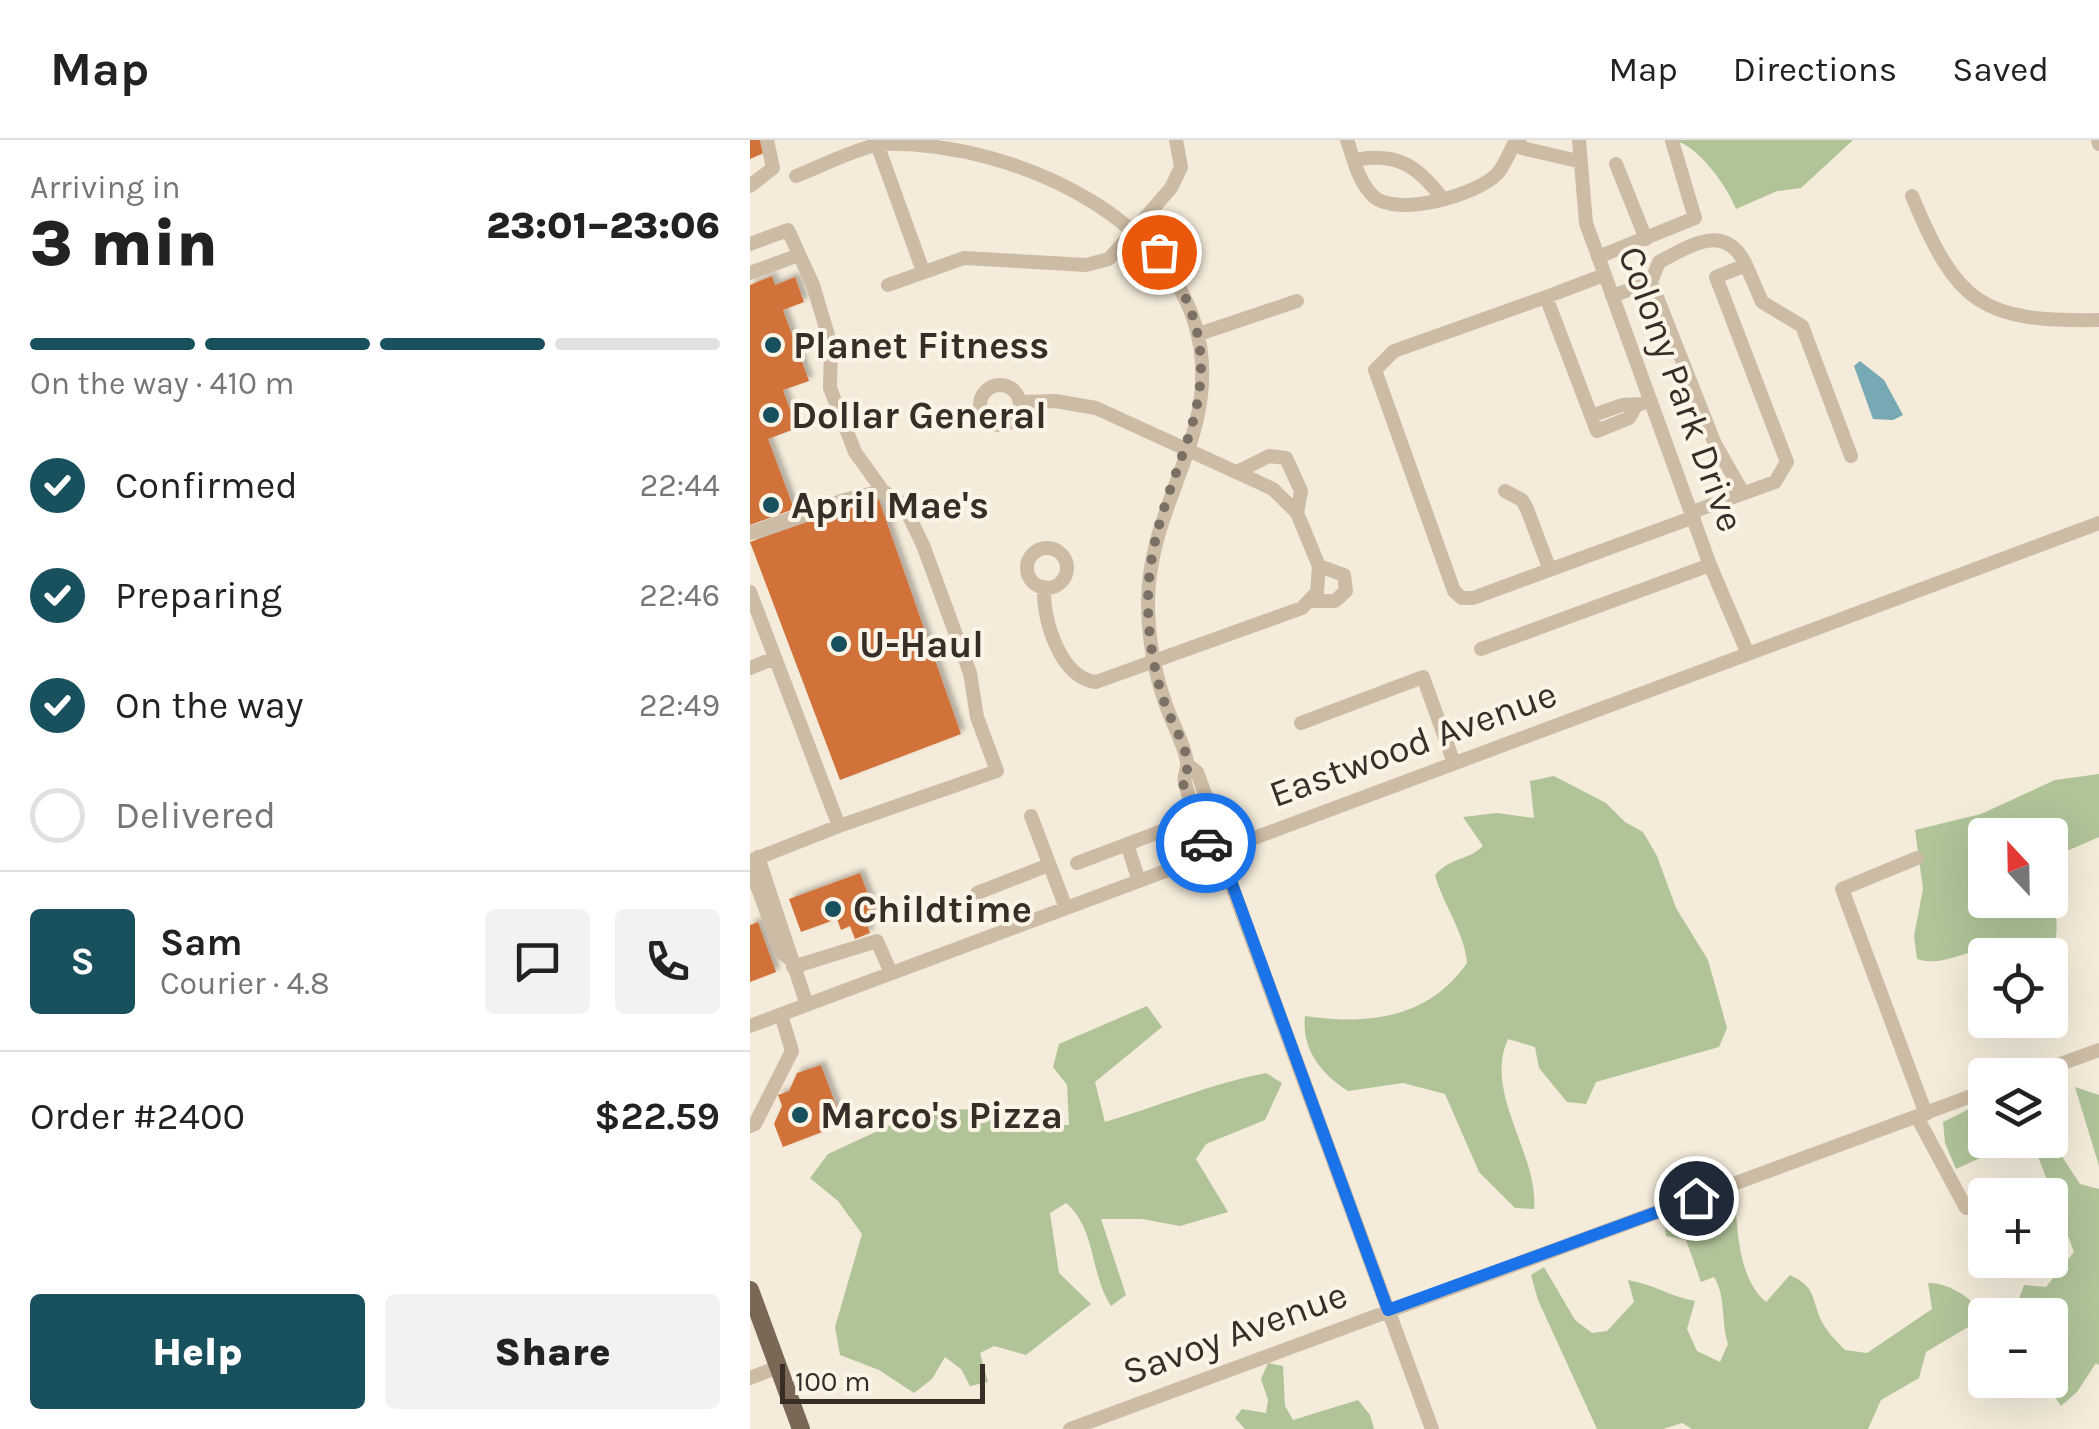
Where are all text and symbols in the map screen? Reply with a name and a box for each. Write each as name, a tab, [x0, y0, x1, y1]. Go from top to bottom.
text: Map	[50, 41, 149, 97]
text: Map	[1608, 49, 1678, 90]
text: Directions	[1733, 49, 1897, 90]
text: Saved	[1952, 49, 2049, 90]
text: Arriving in	[30, 169, 181, 206]
text: 23:01–23:06	[486, 203, 720, 248]
text: 3 min	[30, 205, 218, 281]
pin	[1117, 210, 1202, 295]
icon: bag	[1132, 225, 1187, 280]
street label: Colony Park Drive	[1609, 240, 1753, 538]
place label: Planet Fitness	[793, 323, 1049, 368]
marker: Planet Fitness	[762, 334, 784, 356]
text: On the way · 410 m	[30, 365, 295, 402]
place label: Dollar General	[791, 393, 1047, 438]
marker: Dollar General	[760, 404, 782, 426]
icon: check	[30, 458, 85, 513]
text: Confirmed	[115, 463, 298, 508]
text: 22:44	[640, 467, 720, 504]
place label: April Mae's	[791, 483, 989, 528]
marker: April Mae's	[760, 494, 782, 516]
icon: check	[30, 568, 85, 623]
text: Preparing	[115, 573, 282, 618]
text: 22:46	[639, 577, 720, 614]
place label: U-Haul	[859, 622, 984, 667]
marker: U-Haul	[828, 633, 850, 655]
street label: Eastwood Avenue	[1263, 671, 1563, 817]
icon: check	[30, 678, 85, 733]
text: On the way	[115, 683, 303, 728]
text: 22:49	[639, 687, 720, 724]
text: Delivered	[115, 793, 276, 838]
courier	[1156, 793, 1256, 893]
icon: car	[1179, 816, 1234, 871]
north arrow	[1968, 818, 2068, 918]
map controls	[1968, 818, 2068, 1398]
place label: Childtime	[853, 887, 1032, 932]
marker: Childtime	[822, 898, 844, 920]
button: chat	[485, 909, 590, 1014]
button: phone	[615, 909, 720, 1014]
text: Sam	[160, 920, 243, 965]
button: locate	[1968, 938, 2068, 1038]
text: S	[70, 939, 95, 984]
text: Courier · 4.8	[160, 965, 330, 1002]
button: layers	[1968, 1058, 2068, 1158]
place label: Marco's Pizza	[820, 1093, 1063, 1138]
text: Order #2400	[30, 1094, 245, 1139]
text: $22.59	[594, 1094, 720, 1139]
marker: Marco's Pizza	[789, 1104, 811, 1126]
pin	[1654, 1156, 1739, 1241]
icon: home	[1669, 1171, 1724, 1226]
button: +	[1968, 1178, 2068, 1278]
street label: Savoy Avenue	[1117, 1272, 1353, 1394]
button: Help	[30, 1294, 365, 1409]
button: Share	[385, 1294, 720, 1409]
button: −	[1968, 1298, 2068, 1398]
scale bar	[780, 1359, 985, 1404]
text: 100 m	[795, 1365, 870, 1398]

